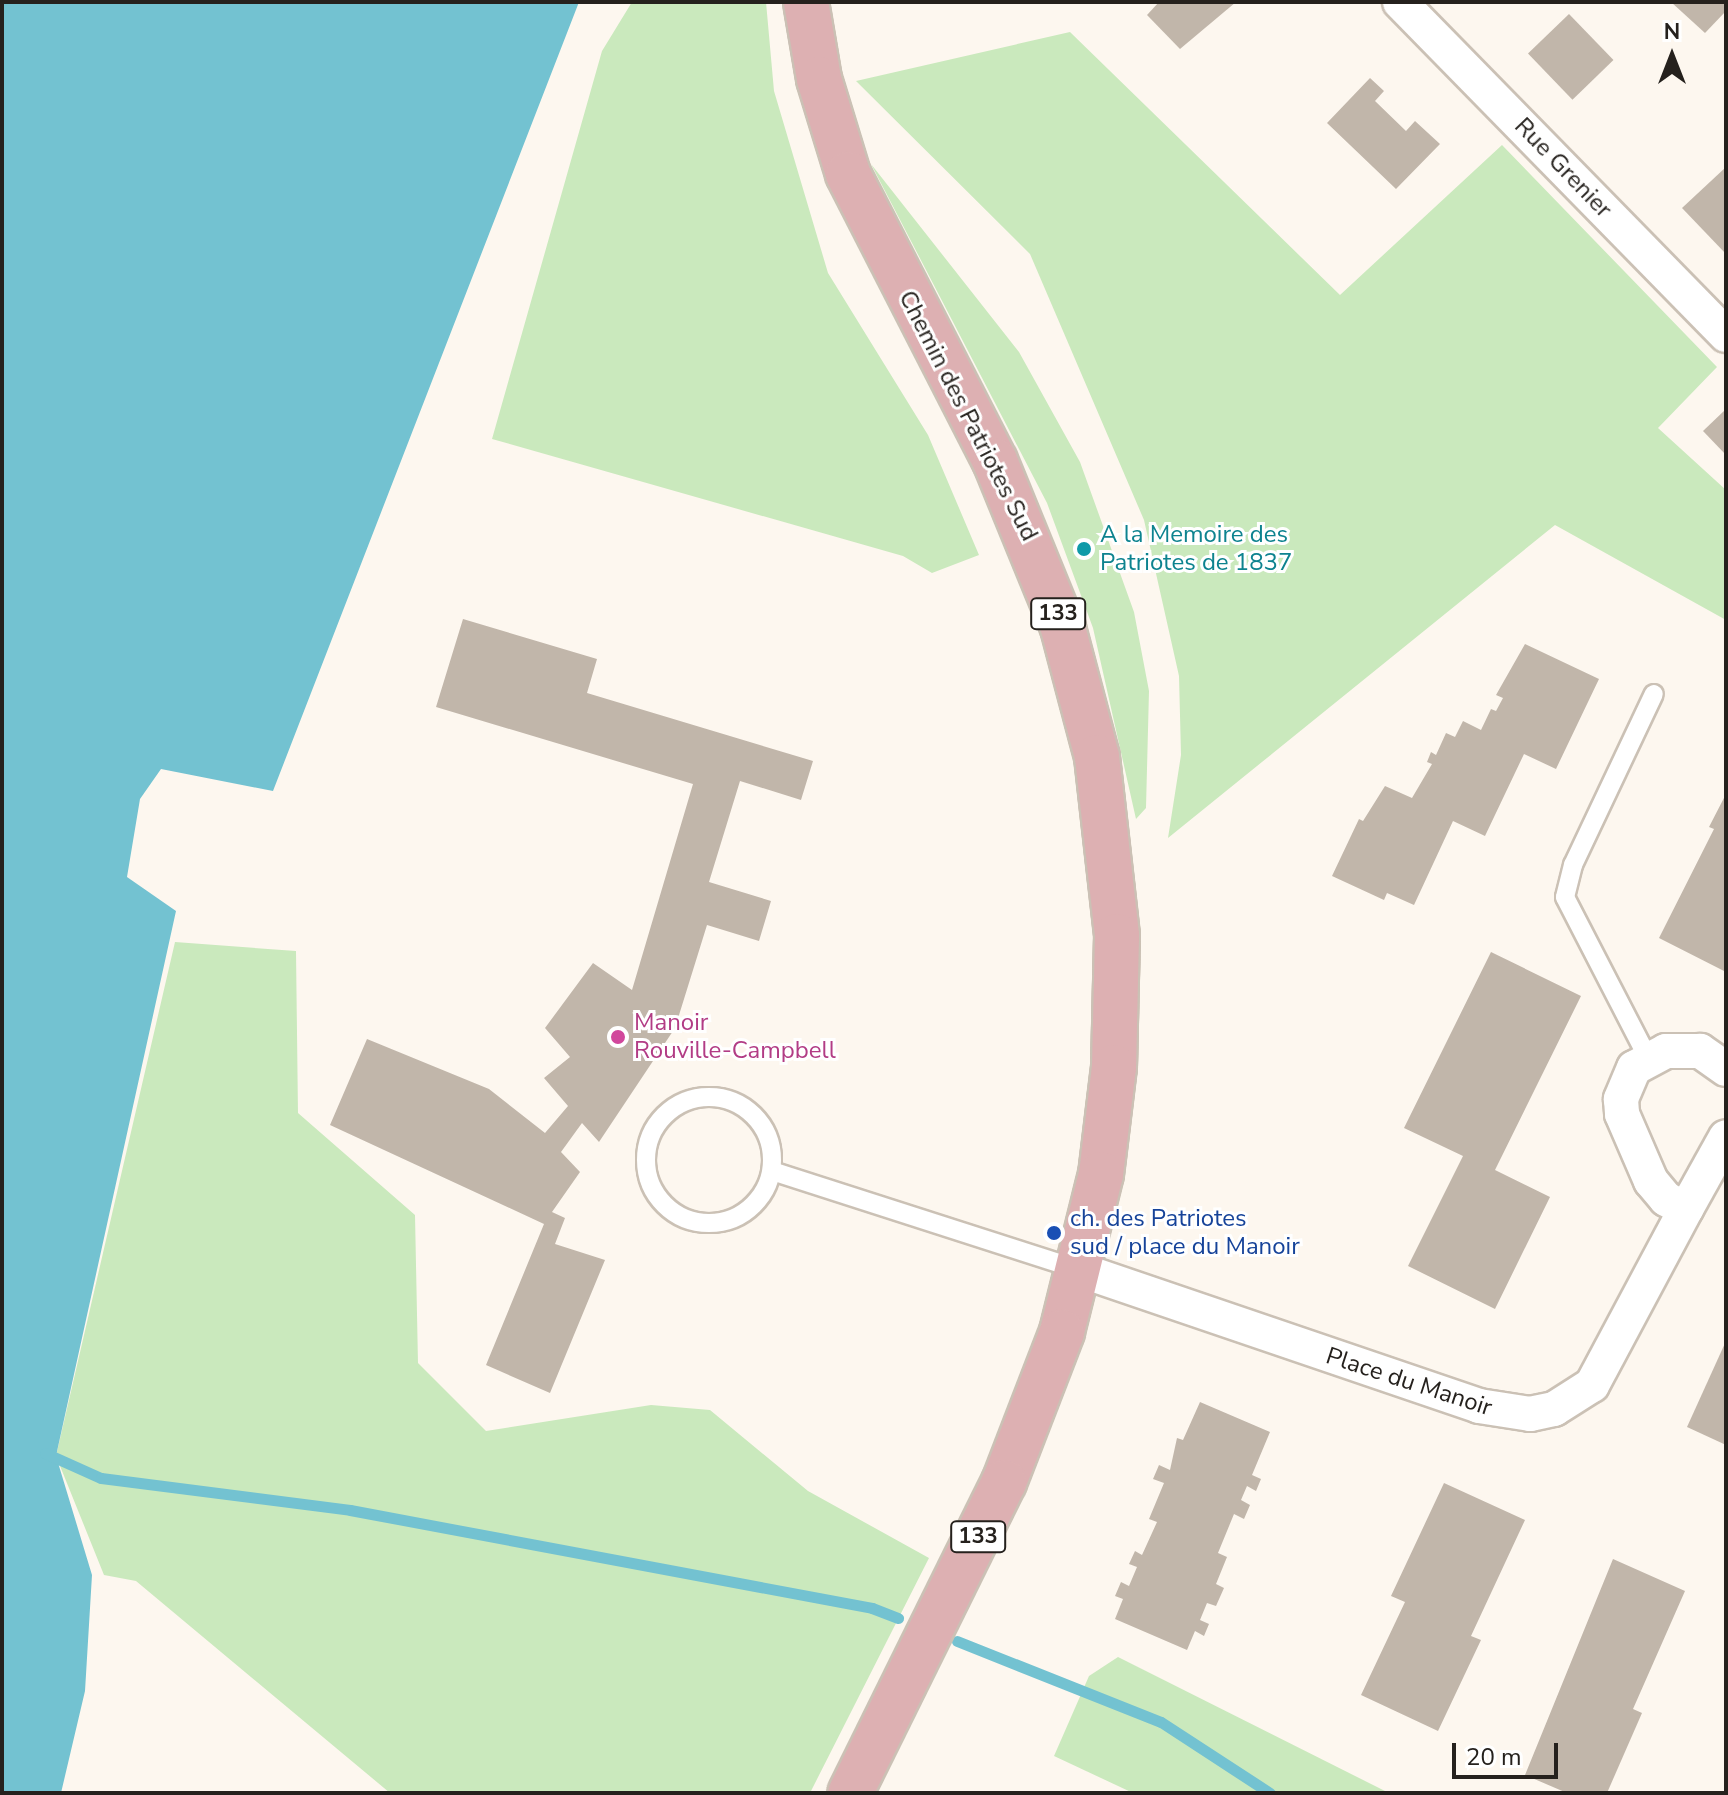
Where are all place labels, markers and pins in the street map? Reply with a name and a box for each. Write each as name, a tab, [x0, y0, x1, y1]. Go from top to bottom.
place label: A la Memoire des Patriotes de 1837	[1100, 521, 1292, 577]
marker: A la Memoire des Patriotes de 1837	[1075, 540, 1093, 558]
place label: Manoir Rouville-Campbell	[634, 1009, 836, 1065]
marker: Manoir Rouville-Campbell	[609, 1028, 627, 1046]
place label: ch. des Patriotes sud / place du Manoir	[1070, 1205, 1300, 1261]
marker: ch. des Patriotes sud / place du Manoir	[1045, 1224, 1063, 1242]

